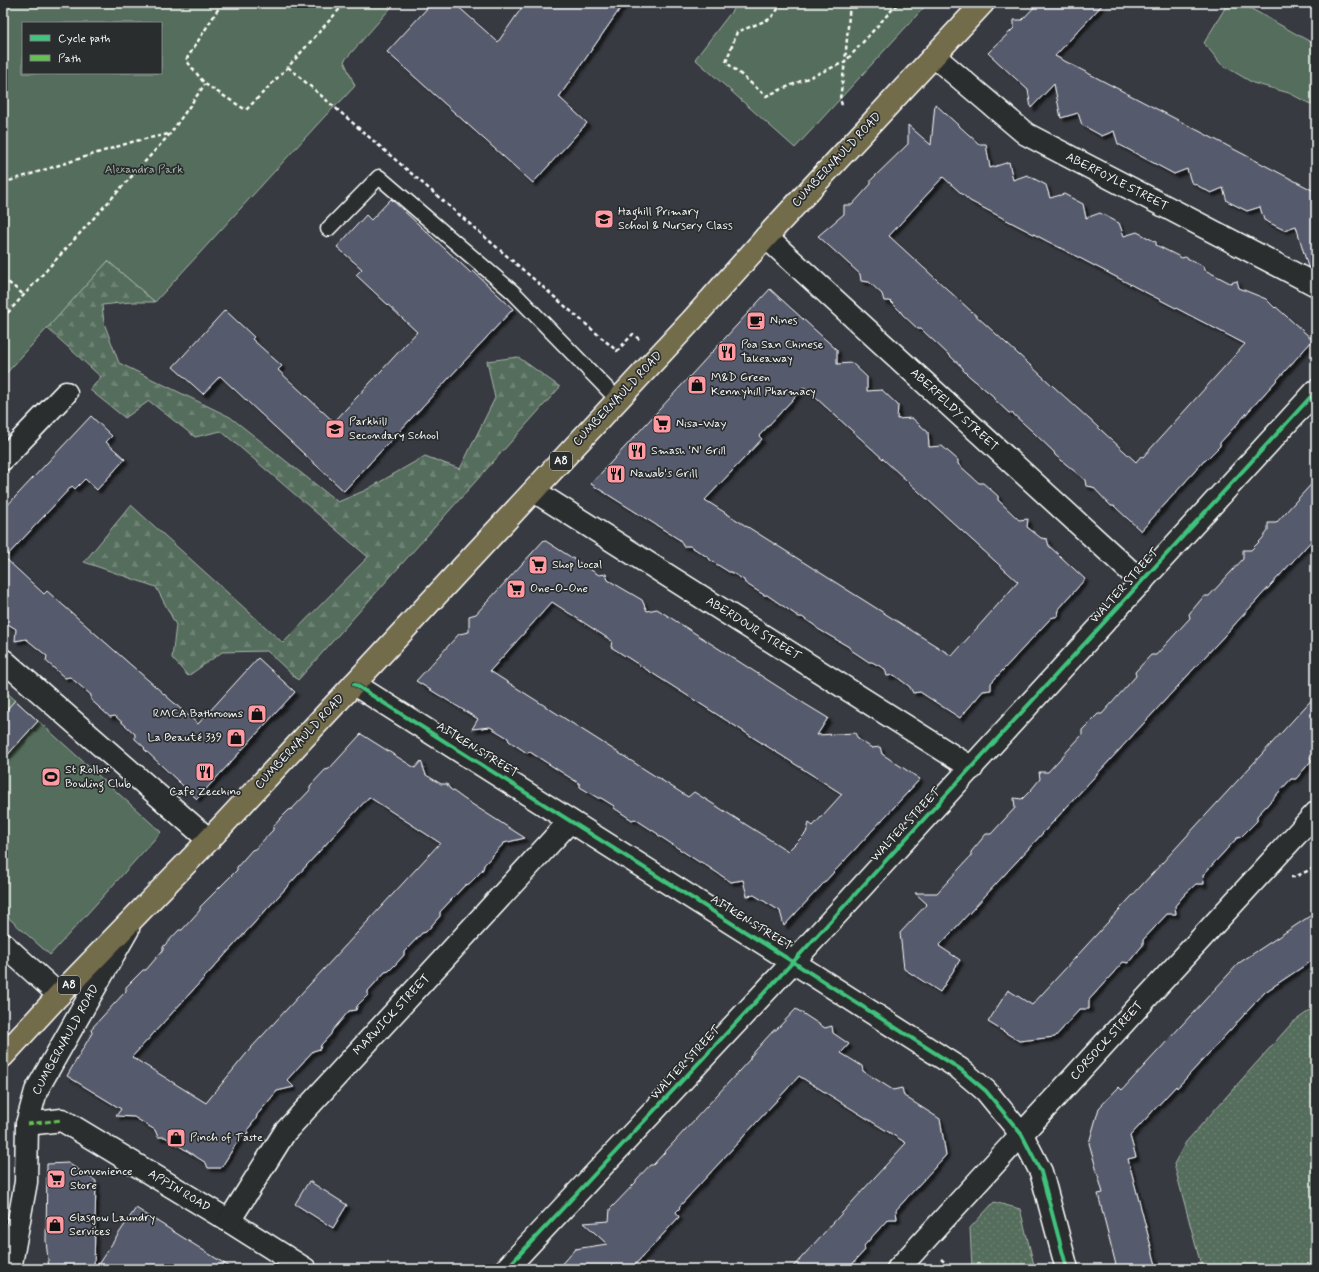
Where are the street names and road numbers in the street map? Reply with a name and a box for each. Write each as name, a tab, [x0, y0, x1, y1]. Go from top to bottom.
street label: CUMBERNAULD ROAD	[789, 109, 885, 211]
street label: ABERFOYLE STREET	[1063, 149, 1171, 215]
street label: CUMBERNAULD ROAD	[570, 348, 666, 450]
street label: ABERFELDY STREET	[907, 365, 1001, 455]
road number: A8	[550, 452, 572, 470]
street label: WALTER STREET	[1087, 545, 1163, 627]
street label: ABERDOUR STREET	[703, 593, 804, 665]
street label: CUMBERNAULD ROAD	[252, 691, 348, 793]
street label: AITKEN STREET	[433, 719, 521, 781]
street label: WALTER STREET	[868, 784, 945, 865]
street label: AITKEN STREET	[707, 892, 795, 954]
street label: MARWICK STREET	[350, 971, 434, 1059]
road number: A8	[58, 976, 80, 994]
street label: CUMBERNAULD ROAD	[29, 982, 103, 1098]
street label: CORSOCK STREET	[1067, 998, 1147, 1084]
street label: WALTER STREET	[648, 1022, 725, 1103]
street label: APPIN ROAD	[145, 1166, 213, 1216]

